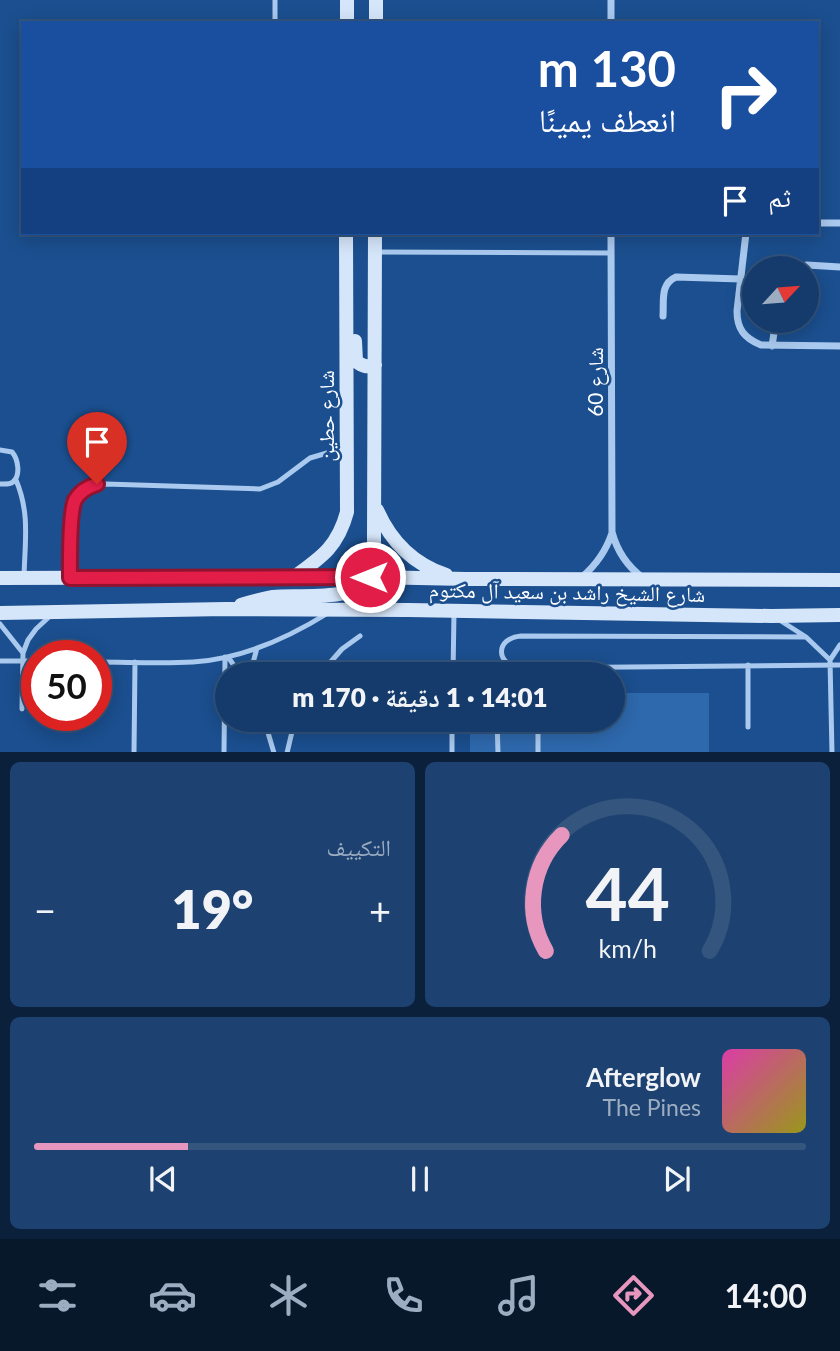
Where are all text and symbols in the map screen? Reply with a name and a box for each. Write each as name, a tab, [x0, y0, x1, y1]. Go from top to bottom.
text: 130 m	[538, 39, 676, 97]
icon: right	[700, 49, 791, 140]
text: انعطف يمينًا	[539, 100, 676, 139]
text: ثم	[768, 181, 791, 213]
icon: arrive	[716, 182, 754, 220]
north arrow	[742, 256, 819, 332]
map controls	[742, 256, 819, 333]
street label: شارع 60	[582, 347, 609, 417]
street label: شارع حطين	[313, 370, 340, 462]
pin	[67, 412, 127, 484]
icon: arrive	[78, 423, 116, 461]
position arrow	[333, 540, 407, 614]
street label: شارع الشيخ راشد بن سعيد آل مكتوم	[429, 576, 705, 609]
speed limit sign: 50	[21, 640, 112, 731]
text: 14:01 · 1 دقيقة · 170 m	[292, 681, 548, 713]
text: التكييف	[326, 833, 391, 861]
text: 44	[585, 849, 670, 937]
text: 19°	[172, 878, 253, 940]
text: −	[34, 887, 56, 933]
text: +	[369, 887, 391, 933]
text: km/h	[598, 932, 657, 962]
text: Afterglow	[586, 1061, 701, 1093]
text: The Pines	[603, 1093, 701, 1121]
icon: previous	[144, 1160, 182, 1198]
icon: pause	[401, 1160, 439, 1198]
icon: next	[658, 1160, 696, 1198]
icon: filters	[33, 1271, 82, 1320]
icon: car	[148, 1271, 197, 1320]
icon: climate	[264, 1271, 313, 1320]
icon: phone	[379, 1271, 428, 1320]
icon: music	[494, 1271, 543, 1320]
icon: directions	[609, 1271, 658, 1320]
text: 14:00	[724, 1276, 807, 1315]

